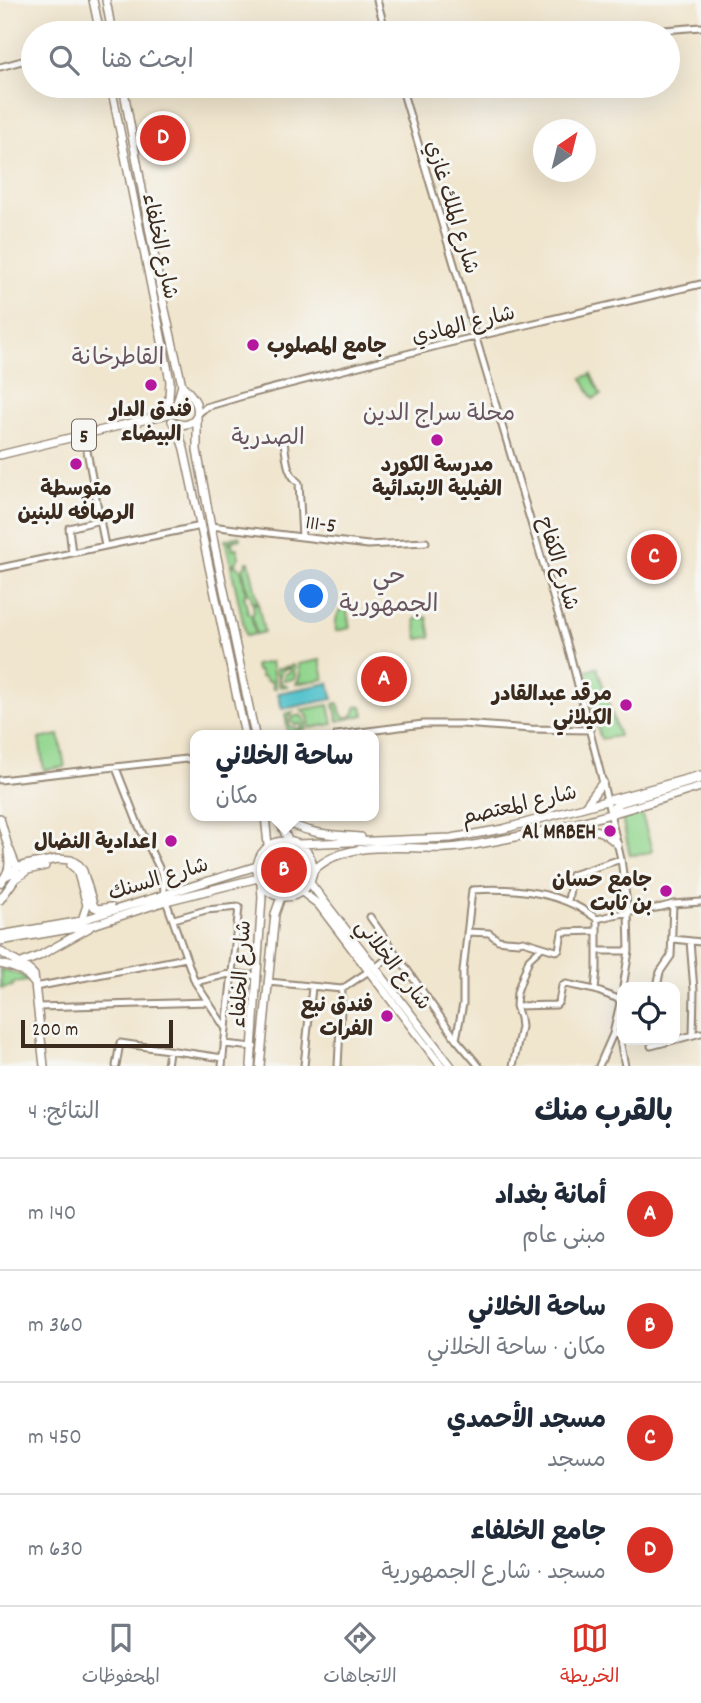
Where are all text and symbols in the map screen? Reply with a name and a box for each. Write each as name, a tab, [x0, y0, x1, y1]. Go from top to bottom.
search box	[21, 21, 680, 98]
icon: search	[45, 41, 83, 79]
text: ابحث هنا	[101, 43, 194, 80]
pin: D	[140, 112, 186, 164]
north arrow	[533, 119, 596, 182]
street label: شارع الملك غازي	[416, 137, 485, 278]
street label: شارع الخلفاء	[132, 191, 184, 302]
street label: شارع الهادي	[409, 300, 519, 354]
place label: جامع المصلوب	[267, 333, 387, 363]
marker: جامع المصلوب	[245, 337, 261, 353]
district label: القاطرخانة	[72, 343, 164, 376]
marker: فندق الدار البيضاء	[143, 377, 159, 393]
place label: فندق الدار البيضاء	[108, 397, 192, 451]
district label: محلة سراج الدين	[363, 399, 515, 432]
road number: 5	[72, 420, 96, 450]
district label: الصدرية	[231, 423, 305, 456]
marker: مدرسة الكورد الفيلية الابتدائية	[429, 432, 445, 448]
place label: مدرسة الكورد الفيلية الابتدائية	[372, 452, 502, 506]
marker: متوسطة الرصافه للبنين	[68, 456, 84, 472]
place label: متوسطة الرصافه للبنين	[18, 476, 134, 530]
street label: 111-5	[304, 509, 338, 543]
street label: شارع الكفاح	[528, 513, 585, 614]
pin: C	[631, 531, 677, 583]
district label: حي الجمهورية	[340, 561, 438, 623]
your location	[294, 579, 328, 613]
pin: A	[361, 653, 407, 705]
place label: مرقد عبدالقادر الكيلاني	[490, 681, 612, 736]
marker: مرقد عبدالقادر الكيلاني	[618, 697, 634, 713]
popup	[190, 730, 379, 821]
text: ساحة الخلاني	[216, 740, 353, 777]
street label: شارع المعتصم	[459, 779, 580, 835]
text: مكان	[216, 782, 258, 815]
place label: Al MRBEH	[522, 819, 596, 849]
marker: Al MRBEH	[602, 823, 618, 839]
place label: اعدادية النضال	[34, 829, 157, 859]
marker: اعدادية النضال	[163, 833, 179, 849]
pin: B	[261, 844, 307, 896]
street label: شارع السنك	[105, 851, 213, 910]
place label: جامع حسان بن ثابت	[552, 867, 652, 921]
marker: جامع حسان بن ثابت	[658, 883, 674, 899]
street label: شارع الخلاني	[346, 914, 437, 1019]
street label: شارع الخلفاء	[225, 920, 261, 1029]
map controls	[617, 982, 680, 1045]
button: locate	[617, 982, 680, 1045]
place label: فندق نبع الفرات	[300, 992, 373, 1046]
marker: فندق نبع الفرات	[379, 1008, 395, 1024]
scale bar	[21, 1017, 173, 1049]
text: 200 m	[32, 1018, 78, 1045]
text: بالقرب منك	[535, 1093, 673, 1136]
text: النتائج: 4	[28, 1097, 100, 1130]
text: أمانة بغداد	[495, 1179, 606, 1216]
text: 140 m	[28, 1198, 76, 1231]
text: A	[644, 1198, 656, 1231]
text: مبنى عام	[522, 1221, 606, 1254]
text: ساحة الخلاني	[468, 1291, 606, 1328]
text: 360 m	[28, 1310, 83, 1343]
text: B	[645, 1310, 655, 1343]
text: مكان · ساحة الخلاني	[427, 1333, 606, 1366]
text: مسجد الأحمدي	[447, 1403, 606, 1440]
text: 450 m	[28, 1422, 82, 1455]
text: C	[644, 1422, 656, 1455]
text: مسجد	[547, 1445, 606, 1478]
text: جامع الخلفاء	[470, 1515, 606, 1552]
text: 630 m	[28, 1534, 83, 1567]
text: D	[644, 1534, 656, 1567]
text: مسجد · شارع الجمهورية	[381, 1557, 606, 1590]
tab: المحفوظات	[82, 1619, 160, 1692]
tab: الاتجاهات	[323, 1619, 397, 1692]
tab: الخريطة	[560, 1619, 619, 1692]

